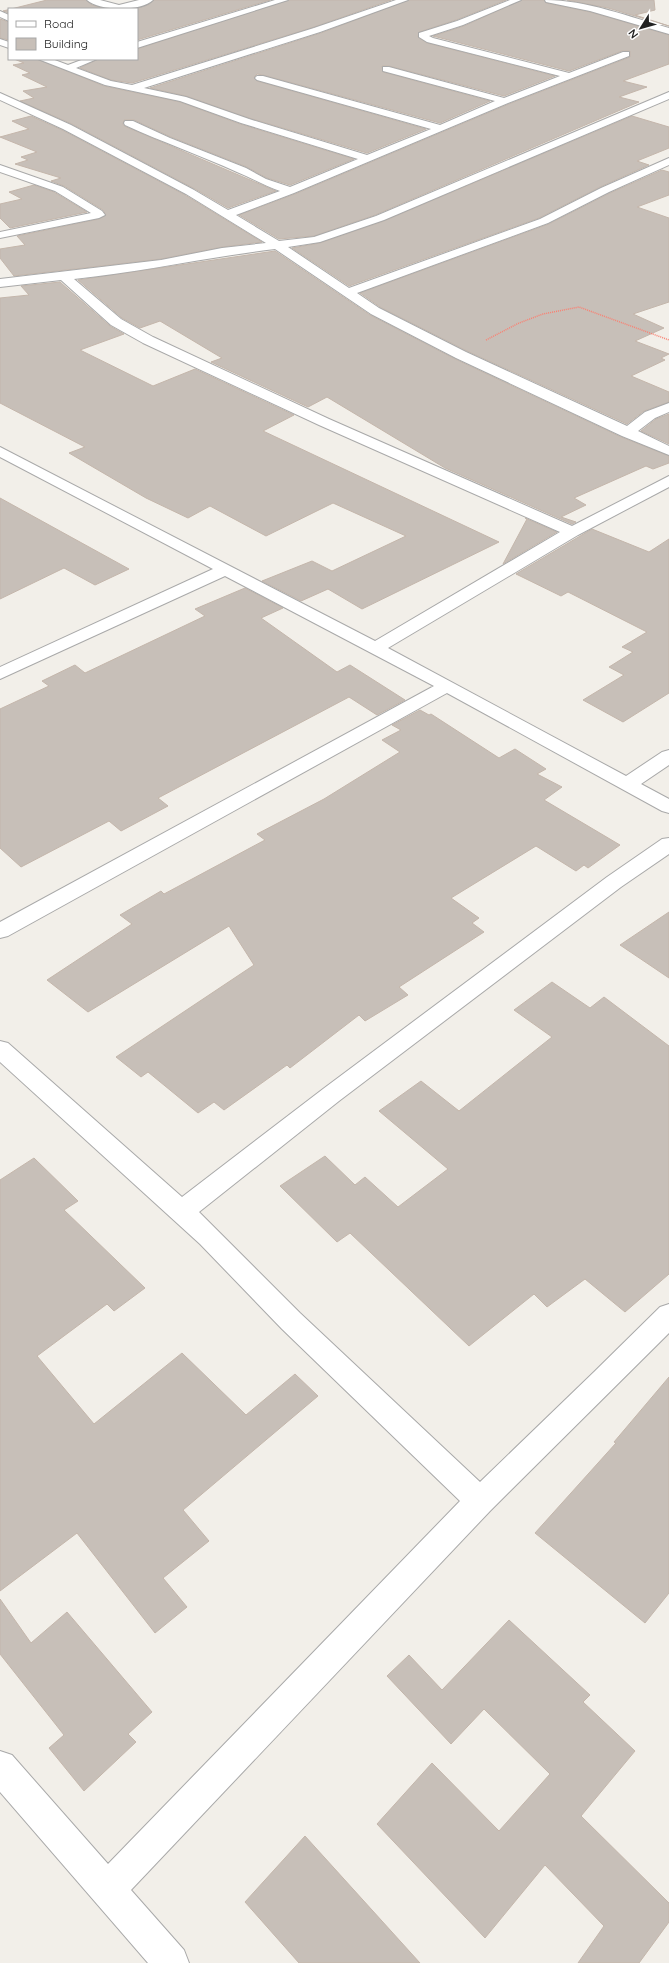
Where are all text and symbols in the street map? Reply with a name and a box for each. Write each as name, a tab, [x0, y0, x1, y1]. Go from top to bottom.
legend	[8, 8, 138, 60]
north arrow	[621, 8, 661, 48]
text: Road	[44, 16, 74, 31]
text: N	[625, 27, 641, 41]
text: Building	[44, 36, 88, 51]

